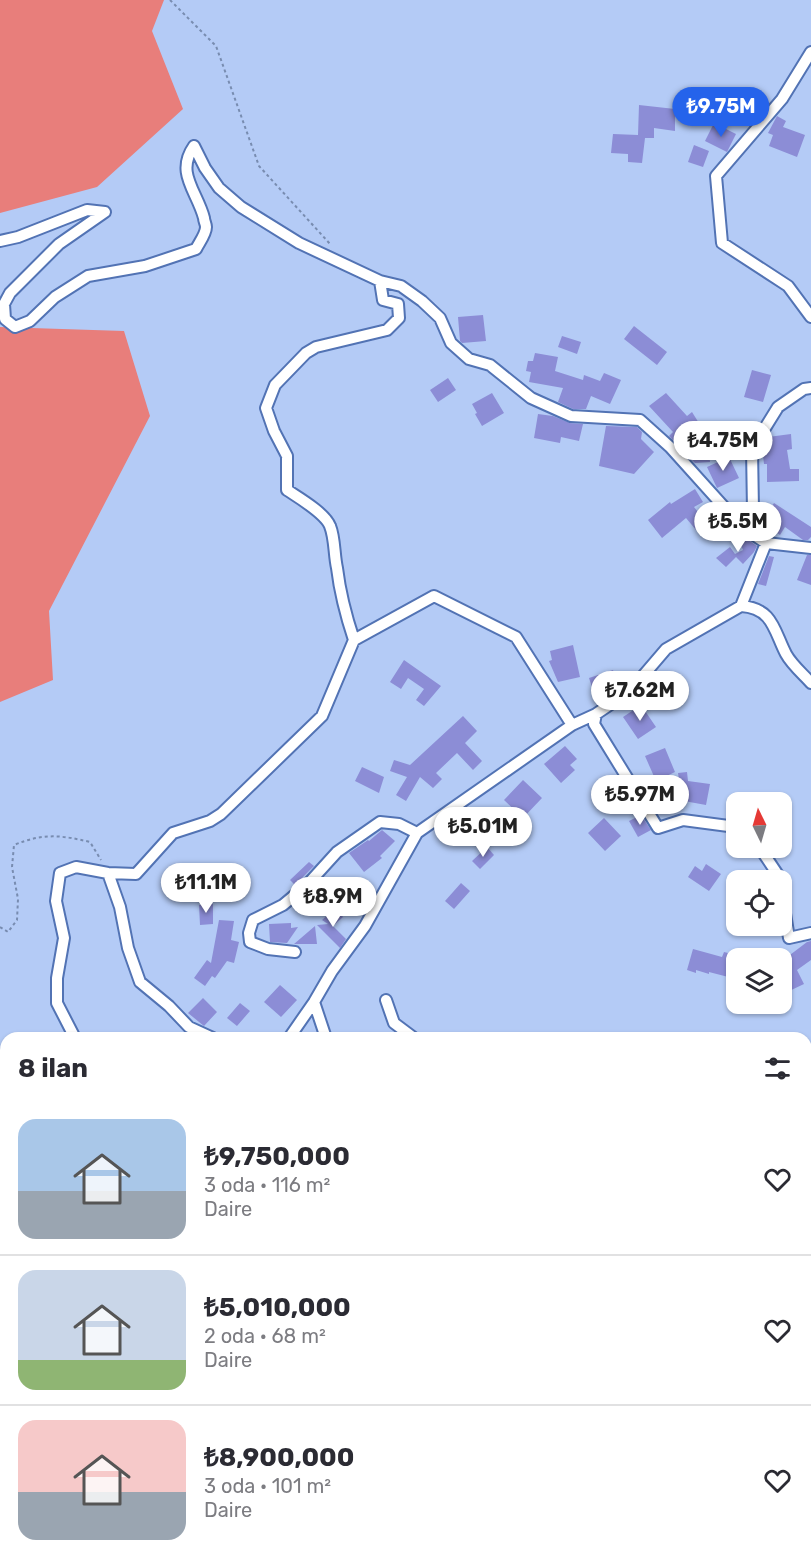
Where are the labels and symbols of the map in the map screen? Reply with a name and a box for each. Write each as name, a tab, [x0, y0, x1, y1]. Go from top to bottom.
pin: ₺9.75M	[672, 87, 770, 138]
pin: ₺4.75M	[674, 421, 772, 472]
pin: ₺5.5M	[696, 502, 780, 553]
pin: ₺7.62M	[591, 671, 689, 722]
pin: ₺5.97M	[591, 775, 689, 826]
north arrow	[726, 792, 792, 858]
pin: ₺5.01M	[434, 807, 532, 858]
pin: ₺11.1M	[157, 863, 255, 914]
pin: ₺8.9M	[291, 877, 375, 928]

